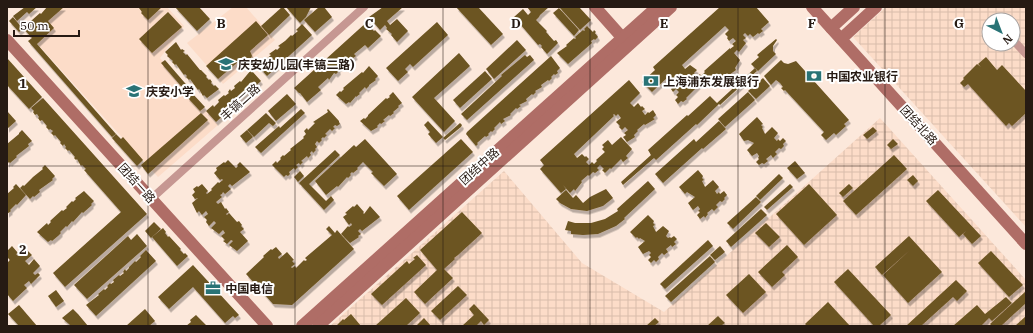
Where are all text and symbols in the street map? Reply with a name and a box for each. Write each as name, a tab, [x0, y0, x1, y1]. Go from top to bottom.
scale bar	[14, 12, 79, 38]
north arrow	[981, 12, 1021, 52]
text: B	[216, 15, 226, 32]
text: C	[365, 15, 374, 32]
text: D	[511, 15, 521, 32]
text: E	[660, 15, 668, 32]
text: F	[808, 15, 816, 32]
text: G	[954, 15, 964, 32]
text: 50 m	[20, 18, 49, 33]
text: N	[1000, 31, 1016, 48]
school or university icon: 庆安幼儿园(丰镐二路)	[217, 55, 235, 73]
place label: 庆安幼儿园(丰镐二路)	[238, 57, 355, 72]
bank icon: 中国农业银行	[805, 67, 823, 85]
place label: 中国农业银行	[826, 69, 898, 84]
bank icon: 上海浦东发展银行	[642, 72, 660, 90]
place label: 上海浦东发展银行	[663, 74, 759, 89]
text: 1	[19, 75, 27, 92]
street label: 丰镐二路	[217, 80, 263, 124]
school or university icon: 庆安小学	[125, 82, 143, 100]
place label: 庆安小学	[146, 84, 194, 99]
street label: 团结北路	[897, 102, 941, 148]
street label: 团结中路	[456, 144, 502, 188]
street label: 团结一路	[115, 160, 159, 206]
text: 2	[19, 241, 27, 258]
office icon: 中国电信	[204, 279, 222, 297]
place label: 中国电信	[225, 281, 273, 296]

